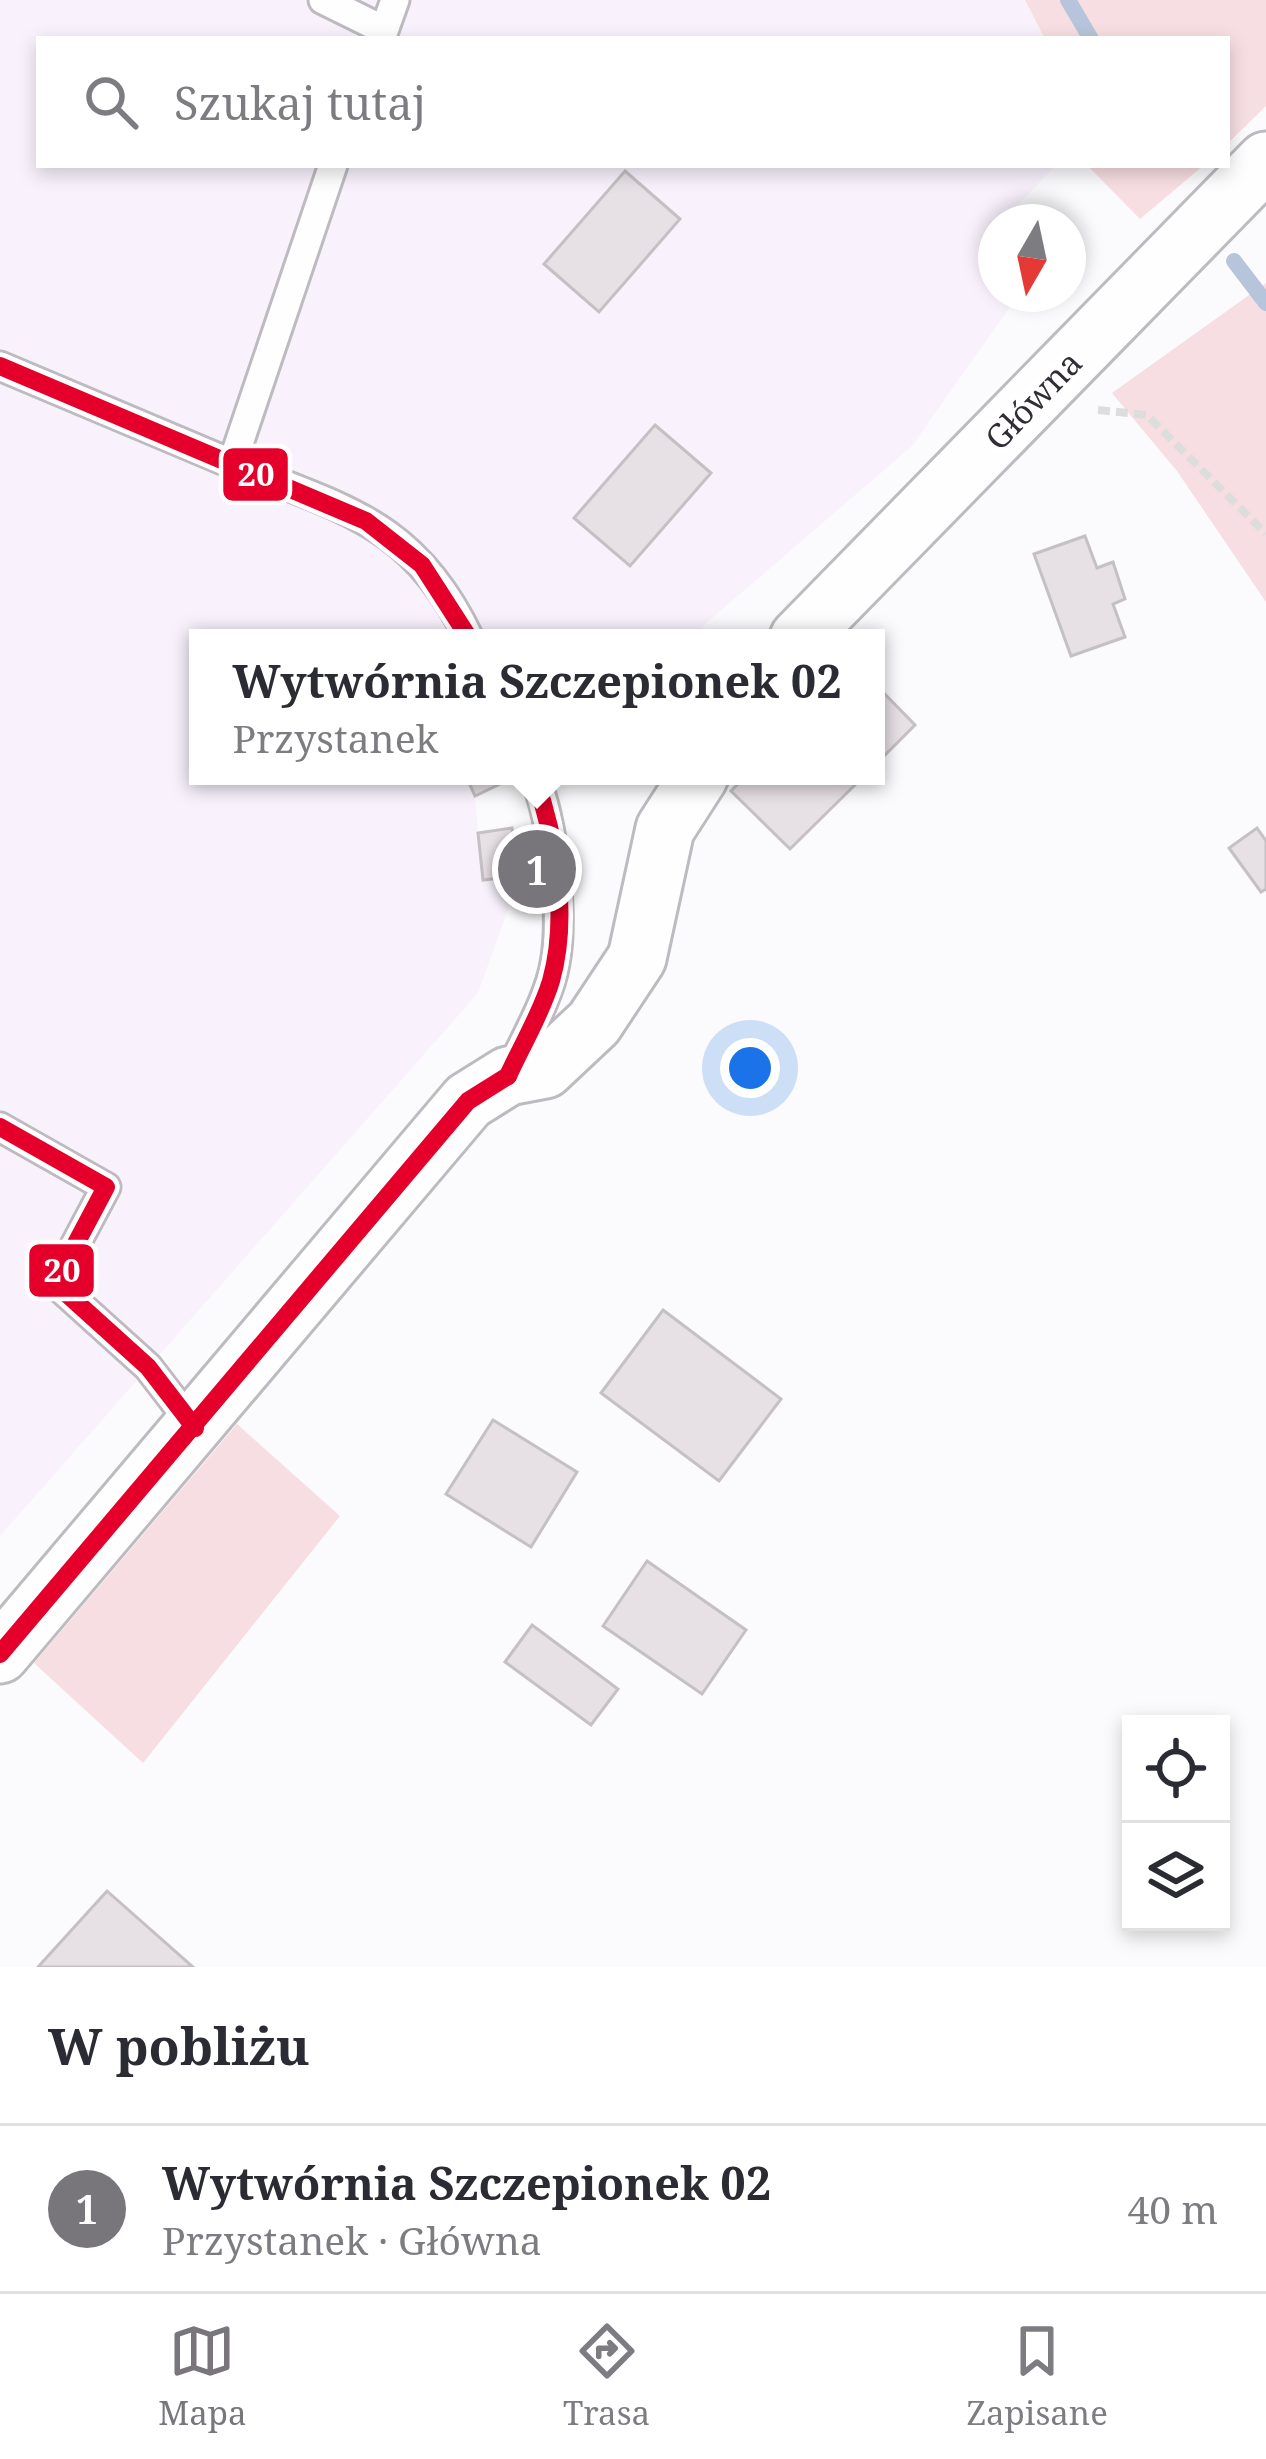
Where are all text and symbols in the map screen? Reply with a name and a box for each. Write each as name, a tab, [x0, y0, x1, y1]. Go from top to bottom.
search box	[36, 36, 1230, 168]
icon: search	[78, 69, 144, 135]
text: Szukaj tutaj	[174, 72, 426, 133]
north arrow	[978, 204, 1086, 312]
street label: Główna	[975, 341, 1091, 459]
line badge: 20	[221, 446, 290, 503]
text: 20	[237, 451, 275, 496]
popup	[189, 629, 885, 785]
text: Wytwórnia Szczepionek 02	[232, 650, 842, 711]
text: Przystanek	[232, 711, 438, 764]
pin: 1	[498, 824, 576, 914]
your location	[720, 1038, 780, 1098]
line badge: 20	[27, 1242, 96, 1299]
text: 20	[43, 1247, 81, 1292]
map controls	[1122, 1715, 1230, 1931]
button: locate	[1122, 1715, 1230, 1823]
button: layers	[1122, 1823, 1230, 1931]
text: W pobliżu	[48, 2010, 310, 2080]
text: Wytwórnia Szczepionek 02	[162, 2152, 771, 2213]
text: 1	[76, 2182, 98, 2235]
text: 40 m	[1127, 2182, 1218, 2235]
text: Przystanek · Główna	[162, 2213, 542, 2266]
tab: Mapa	[158, 2318, 247, 2435]
tab: Trasa	[563, 2318, 650, 2435]
tab: Zapisane	[966, 2318, 1108, 2435]

